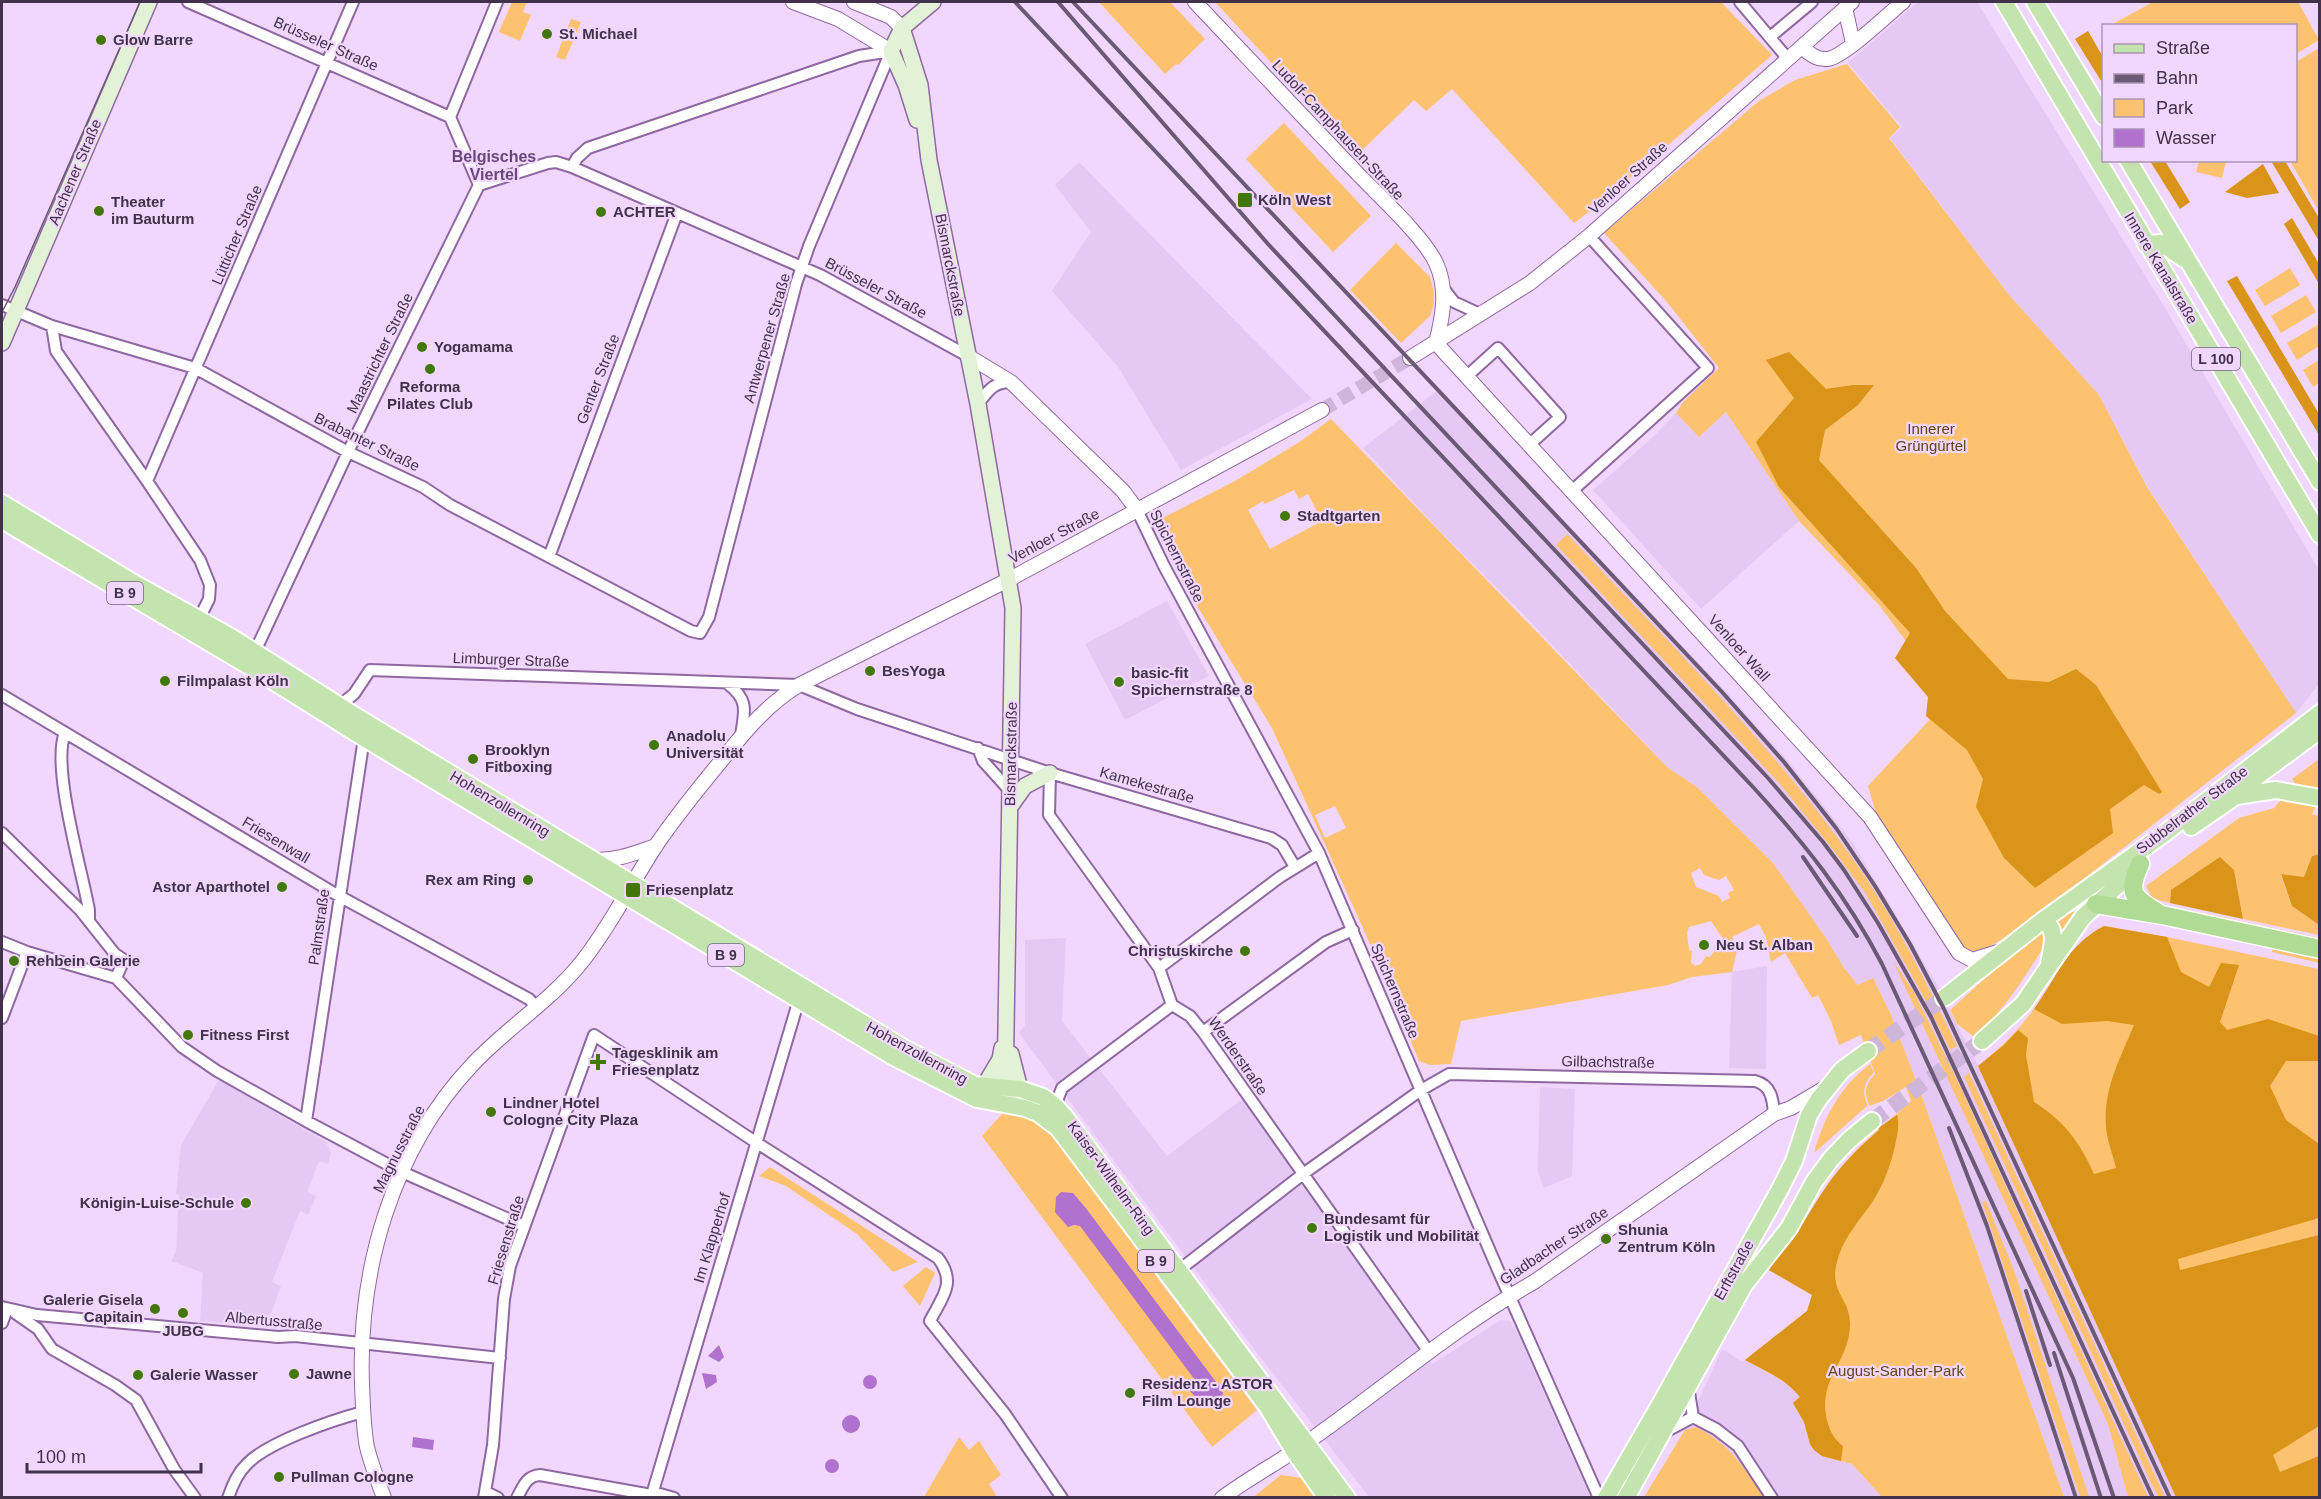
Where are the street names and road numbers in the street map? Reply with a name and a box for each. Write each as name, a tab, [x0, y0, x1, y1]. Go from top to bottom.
street label: Brüsseler Straße	[271, 13, 381, 74]
street label: Ludolf-Camphausen-Straße	[1269, 56, 1408, 203]
street label: Aachener Straße	[45, 116, 105, 227]
street label: Venloer Straße	[1585, 138, 1671, 217]
street label: Lütticher Straße	[208, 182, 265, 287]
street label: Innere Kanalstraße	[2121, 209, 2202, 327]
street label: Bismarckstraße	[932, 212, 969, 318]
street label: Brüsseler Straße	[823, 254, 930, 321]
street label: Antwerpener Straße	[740, 271, 793, 405]
street label: Maastrichter Straße	[343, 290, 416, 416]
street label: Genter Straße	[573, 331, 622, 426]
road number: L 100	[2192, 348, 2240, 370]
street label: Brabanter Straße	[312, 409, 423, 474]
street label: Venloer Straße	[1006, 505, 1102, 567]
street label: Spichernstraße	[1147, 507, 1208, 605]
road number: B 9	[107, 582, 143, 604]
street label: Venloer Wall	[1705, 611, 1774, 684]
street label: Limburger Straße	[452, 649, 570, 670]
street label: Bismarckstraße	[1001, 702, 1020, 806]
street label: Subbelrather Straße	[2133, 762, 2251, 857]
street label: Kamekestraße	[1098, 763, 1196, 806]
street label: Hohenzollernring	[447, 767, 553, 840]
street label: Friesenwall	[239, 813, 313, 866]
street label: Palmstraße	[305, 888, 332, 966]
street label: Spichernstraße	[1368, 941, 1423, 1041]
road number: B 9	[708, 944, 744, 966]
street label: Werderstraße	[1205, 1013, 1272, 1098]
street label: Hohenzollernring	[864, 1018, 971, 1087]
street label: Gilbachstraße	[1561, 1052, 1655, 1071]
street label: Magnusstraße	[369, 1102, 428, 1195]
street label: Kaiser-Wilhelm-Ring	[1064, 1117, 1158, 1238]
street label: Im Klapperhof	[690, 1190, 734, 1285]
street label: Friesenstraße	[484, 1193, 527, 1287]
street label: Gladbacher Straße	[1496, 1203, 1611, 1288]
street label: Erftstraße	[1710, 1237, 1757, 1303]
road number: B 9	[1138, 1250, 1174, 1272]
street label: Albertusstraße	[225, 1308, 323, 1333]

